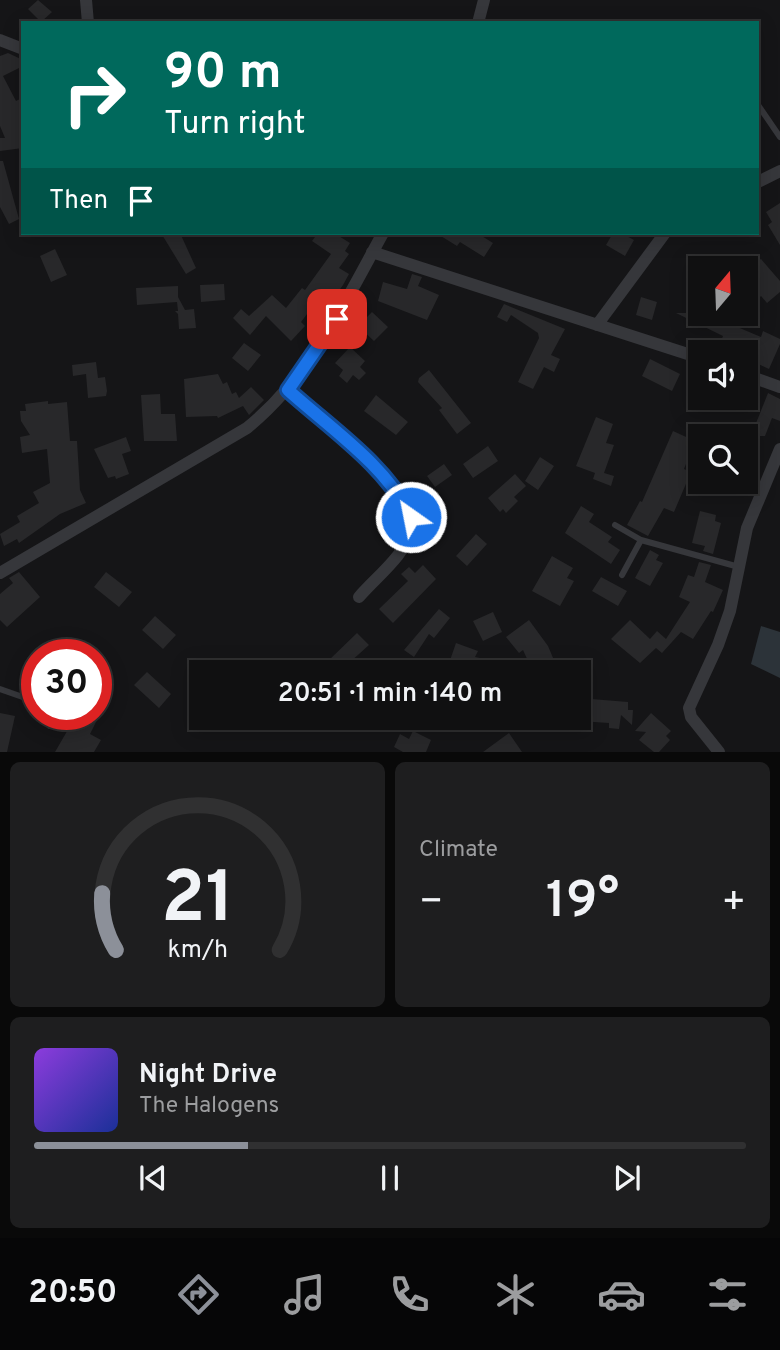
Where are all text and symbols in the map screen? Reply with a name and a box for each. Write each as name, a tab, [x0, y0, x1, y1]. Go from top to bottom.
text: 90 m	[164, 44, 282, 106]
icon: right	[49, 49, 140, 140]
text: Turn right	[164, 105, 306, 145]
icon: arrive	[122, 182, 160, 220]
text: Then	[49, 185, 108, 218]
north arrow	[688, 256, 758, 326]
map controls	[688, 256, 758, 494]
pin	[307, 289, 367, 349]
icon: arrive	[318, 300, 356, 338]
button: sound	[688, 340, 758, 410]
button: search	[688, 424, 758, 494]
position arrow	[374, 480, 448, 554]
speed limit sign: 30	[21, 639, 112, 730]
text: 20:51 · 1 min · 140 m	[278, 678, 502, 711]
text: Climate	[419, 836, 498, 865]
text: 21	[161, 857, 234, 949]
text: 19°	[546, 870, 619, 936]
text: −	[419, 879, 444, 928]
text: +	[721, 879, 746, 928]
text: km/h	[167, 935, 228, 967]
text: Night Drive	[139, 1059, 277, 1092]
text: The Halogens	[139, 1092, 279, 1121]
icon: previous	[134, 1159, 172, 1197]
icon: pause	[371, 1159, 409, 1197]
icon: next	[608, 1159, 646, 1197]
icon: directions	[174, 1270, 223, 1319]
icon: music	[280, 1270, 329, 1319]
icon: phone	[385, 1270, 434, 1319]
icon: climate	[491, 1270, 540, 1319]
icon: car	[597, 1270, 646, 1319]
icon: filters	[703, 1270, 752, 1319]
text: 20:50	[28, 1274, 117, 1314]

